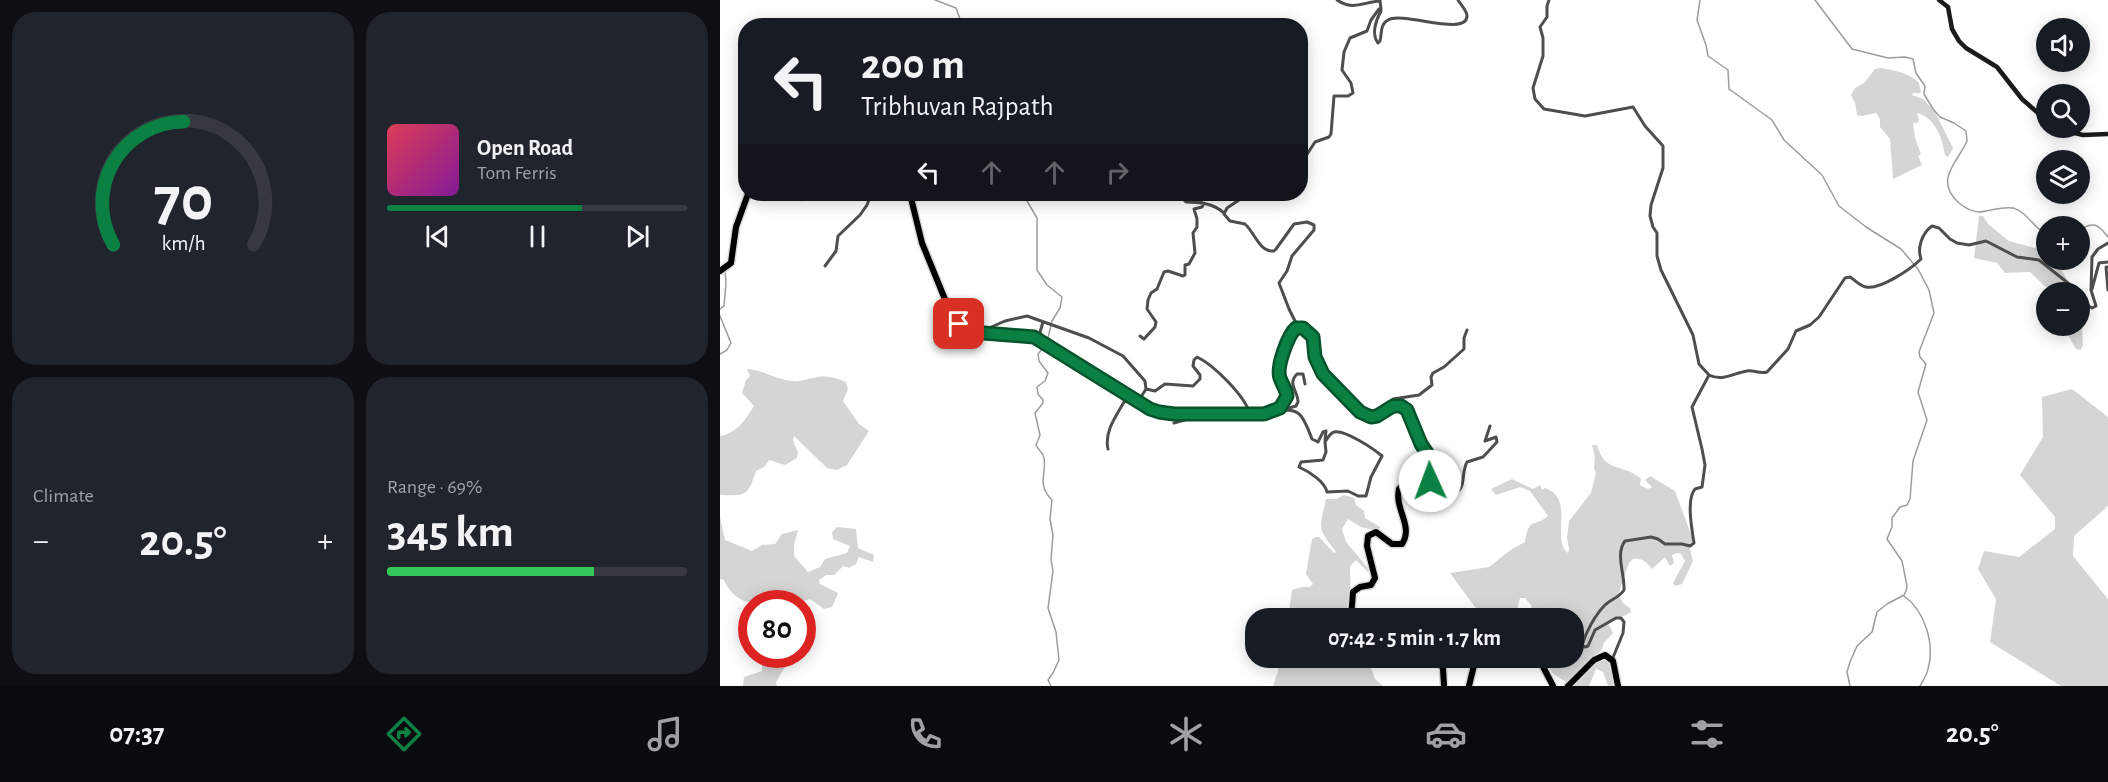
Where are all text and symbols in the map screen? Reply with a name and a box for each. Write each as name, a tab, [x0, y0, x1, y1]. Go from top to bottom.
map controls	[2036, 18, 2090, 336]
button: sound	[2036, 18, 2090, 72]
icon: left	[762, 42, 840, 120]
text: 200 m	[861, 44, 965, 86]
button: search	[2036, 84, 2090, 138]
text: Tribhuvan Rajpath	[861, 93, 1054, 120]
text: Open Road	[477, 137, 573, 159]
button: layers	[2036, 150, 2090, 204]
icon: left	[912, 156, 945, 189]
icon: ahead	[975, 156, 1008, 189]
icon: ahead	[1038, 156, 1071, 189]
icon: right	[1101, 156, 1134, 189]
text: Tom Ferris	[477, 163, 557, 183]
text: 70	[153, 170, 213, 232]
button: +	[2036, 216, 2090, 270]
icon: previous	[421, 220, 454, 253]
icon: pause	[521, 220, 554, 253]
icon: next	[621, 220, 654, 253]
text: km/h	[161, 234, 205, 255]
button: −	[2036, 282, 2090, 336]
pin	[933, 298, 984, 349]
icon: arrive	[942, 307, 975, 340]
position arrow	[1398, 449, 1462, 513]
text: Range · 69%	[387, 477, 482, 497]
text: Climate	[33, 486, 94, 506]
text: 345 km	[387, 510, 514, 555]
text: 20.5°	[139, 519, 227, 564]
text: −	[33, 525, 49, 558]
text: +	[317, 525, 333, 558]
speed limit sign: 80	[738, 590, 816, 668]
text: 07:42 · 5 min · 1.7 km	[1328, 627, 1501, 649]
icon: directions	[383, 713, 425, 755]
icon: music	[644, 713, 686, 755]
icon: phone	[904, 713, 946, 755]
icon: climate	[1165, 713, 1207, 755]
icon: car	[1425, 713, 1467, 755]
icon: filters	[1686, 713, 1728, 755]
text: 07:37	[109, 720, 164, 747]
text: 20.5°	[1946, 720, 1999, 747]

